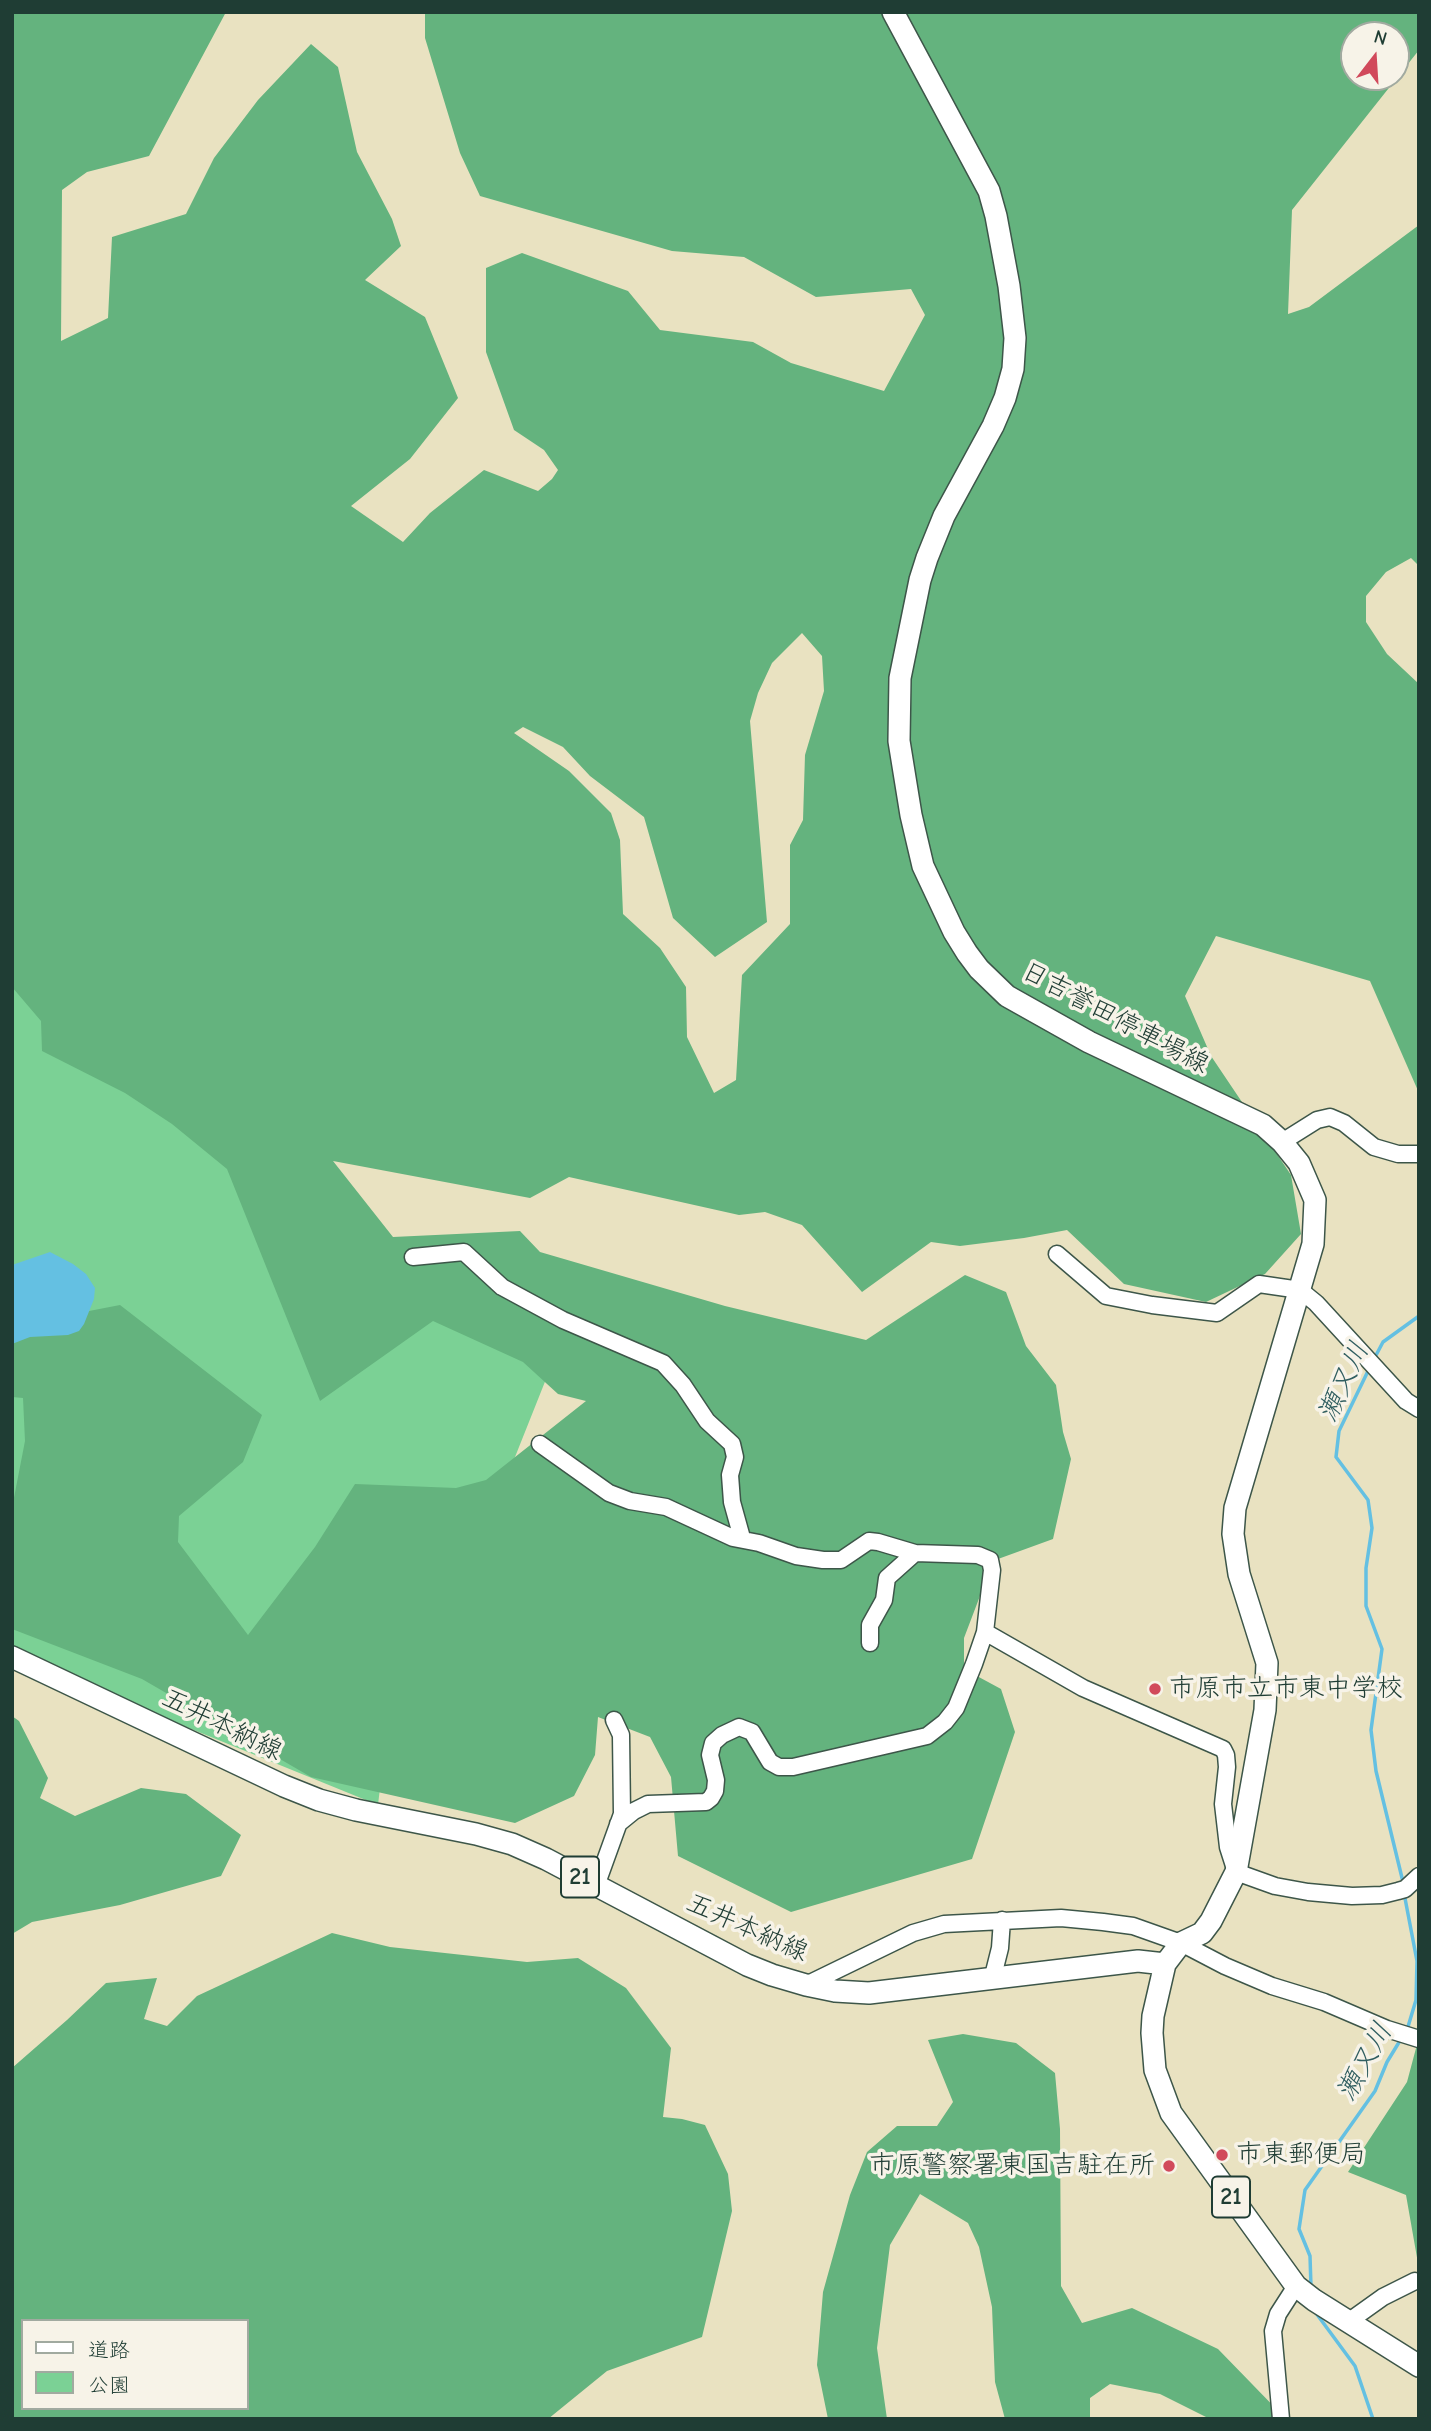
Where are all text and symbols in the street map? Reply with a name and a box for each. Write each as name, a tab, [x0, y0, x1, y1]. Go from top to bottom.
north arrow	[1340, 21, 1410, 91]
text: N	[1371, 25, 1390, 50]
street label: 日吉誉田停車場線	[1016, 955, 1214, 1081]
water label: 瀬又川	[1311, 1337, 1377, 1427]
place label: 市原市立市東中学校	[1169, 1673, 1403, 1705]
marker: 市原市立市東中学校	[1147, 1681, 1163, 1697]
street label: 五井本納線	[157, 1682, 287, 1768]
road number: 21	[561, 1856, 599, 1898]
street label: 五井本納線	[681, 1887, 813, 1969]
water label: 瀬又川	[1330, 2017, 1400, 2107]
place label: 市東郵便局	[1236, 2139, 1366, 2171]
marker: 市東郵便局	[1214, 2147, 1230, 2163]
place label: 市原警察署東国吉駐在所	[869, 2150, 1155, 2182]
marker: 市原警察署東国吉駐在所	[1161, 2158, 1177, 2174]
road number: 21	[1212, 2176, 1250, 2218]
legend	[21, 2319, 248, 2410]
text: 道路	[88, 2338, 130, 2362]
text: 公園	[88, 2373, 130, 2397]

